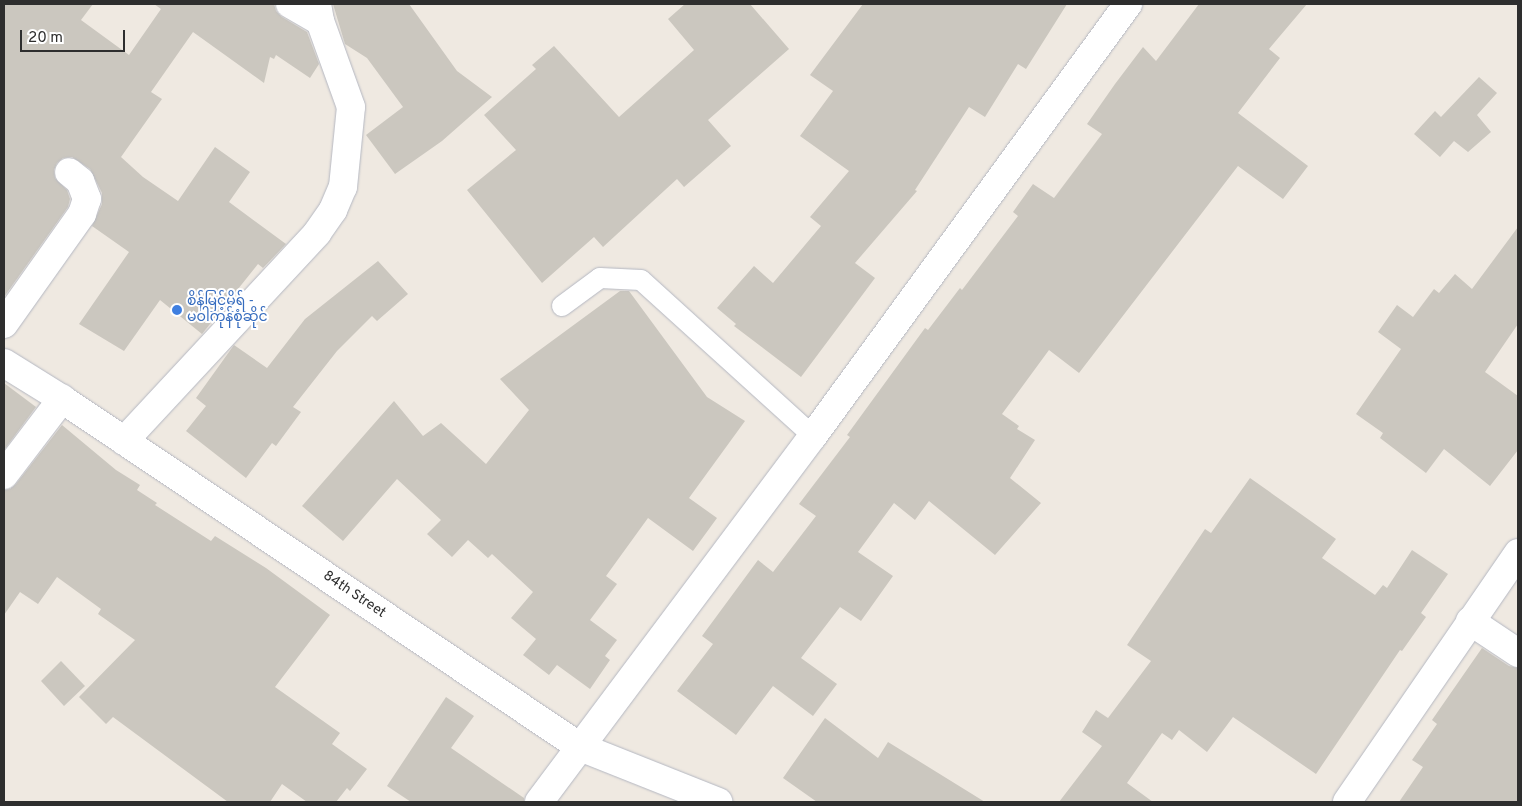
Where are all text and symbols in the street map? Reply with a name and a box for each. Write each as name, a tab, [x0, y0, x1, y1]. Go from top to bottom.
scale bar	[22, 20, 128, 52]
text: 20 m	[28, 29, 63, 48]
place label: စိန်မြင့်မိုရ် - မဝါကုန်စုံဆိုင်	[187, 294, 268, 326]
marker: စိန်မြင့်မိုရ် - မဝါကုန်စုံဆိုင်	[171, 304, 183, 316]
street label: 84th Street	[319, 568, 389, 622]

